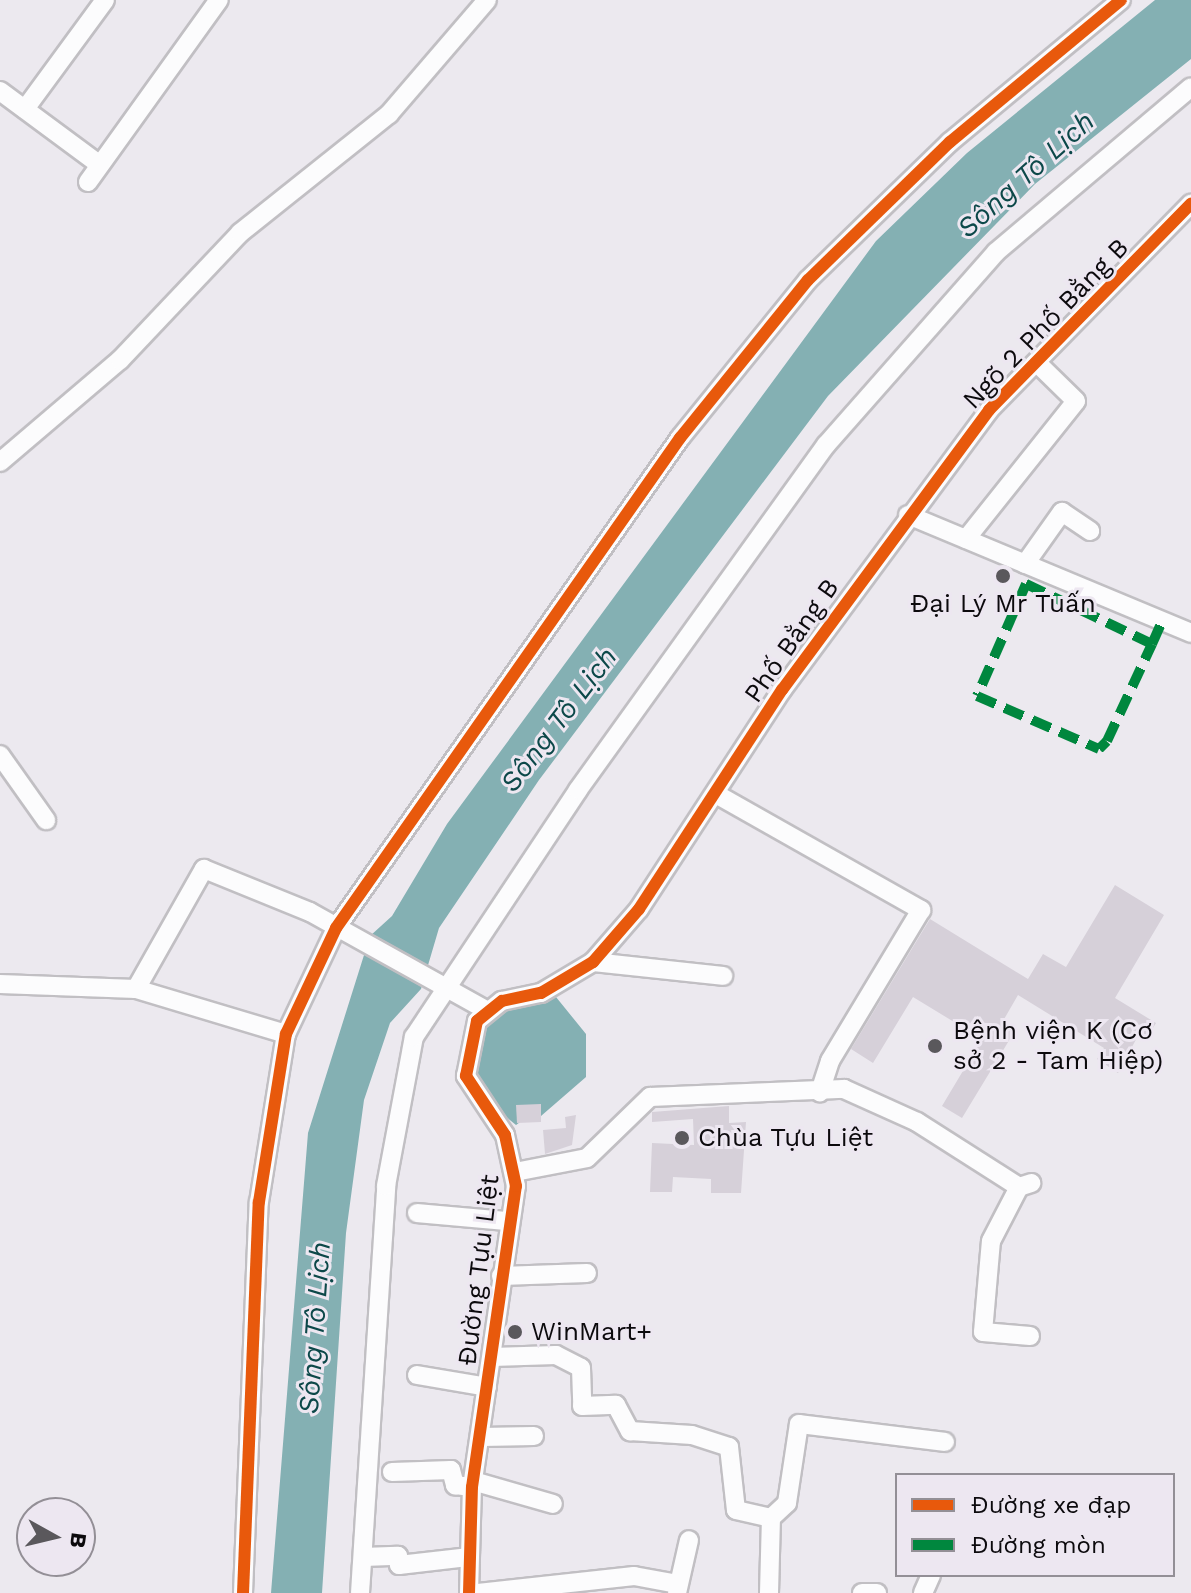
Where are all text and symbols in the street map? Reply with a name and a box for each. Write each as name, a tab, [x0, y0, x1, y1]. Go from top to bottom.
water label: Sông Tô Lịch	[950, 104, 1102, 246]
street label: Ngõ 2 Phố Bằng B	[957, 232, 1135, 416]
marker: Đại Lý Mr Tuấn	[994, 567, 1012, 585]
street label: Phố Bằng B	[738, 573, 846, 709]
place label: Đại Lý Mr Tuấn	[909, 588, 1097, 620]
water label: Sông Tô Lịch	[493, 641, 625, 799]
place label: Bệnh viện K (Cơ sở 2 - Tam Hiệp)	[953, 1015, 1164, 1076]
marker: Bệnh viện K (Cơ sở 2 - Tam Hiệp)	[924, 1035, 946, 1057]
place label: Chùa Tựu Liệt	[698, 1122, 874, 1154]
marker: Chùa Tựu Liệt	[673, 1129, 691, 1147]
street label: Đường Tựu Liệt	[452, 1173, 506, 1367]
water label: Sông Tô Lịch	[292, 1240, 338, 1416]
place label: WinMart+	[531, 1316, 652, 1348]
marker: WinMart+	[506, 1323, 524, 1341]
legend	[895, 1473, 1175, 1577]
text: Đường xe đạp	[971, 1491, 1131, 1519]
north arrow	[16, 1497, 96, 1577]
text: B	[65, 1531, 92, 1549]
text: Đường mòn	[971, 1531, 1106, 1559]

